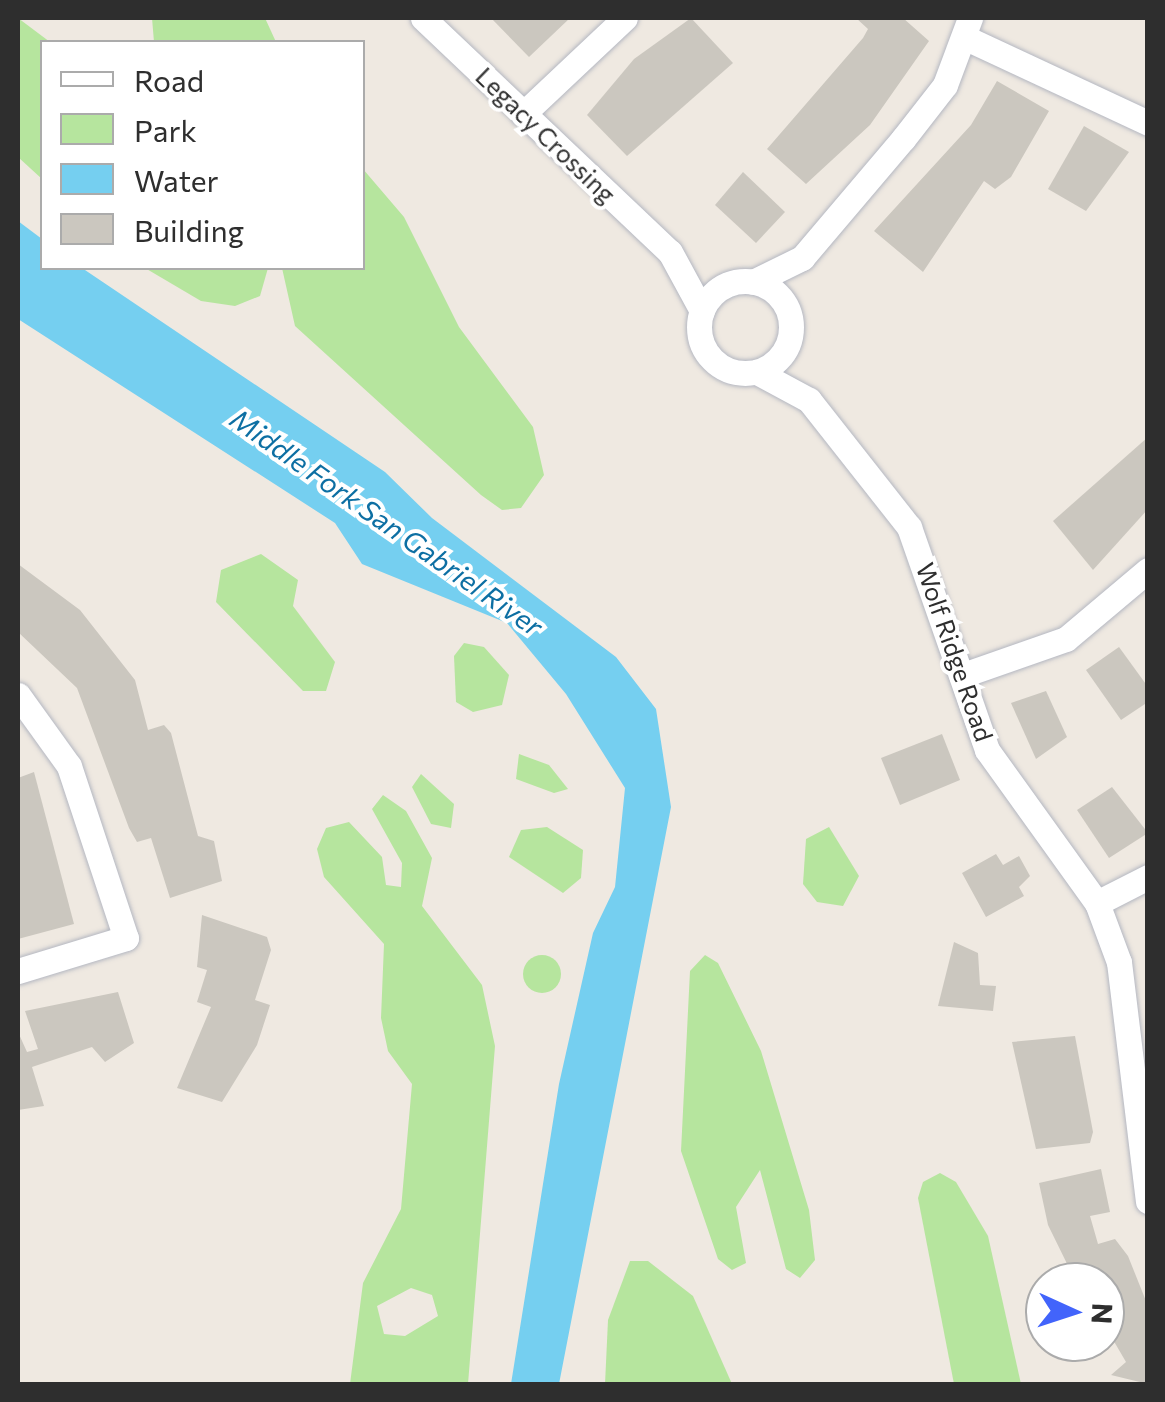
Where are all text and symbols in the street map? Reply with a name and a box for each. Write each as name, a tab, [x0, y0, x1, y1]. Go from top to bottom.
legend	[40, 40, 365, 270]
text: Road	[134, 61, 204, 98]
street label: Legacy Crossing	[470, 61, 622, 209]
text: Park	[134, 111, 197, 148]
text: Water	[134, 161, 219, 198]
text: Building	[134, 211, 244, 248]
water label: Middle Fork San Gabriel River	[224, 401, 550, 643]
street label: Wolf Ridge Road	[910, 559, 1000, 745]
north arrow	[1025, 1262, 1125, 1362]
text: N	[1085, 1302, 1120, 1325]

